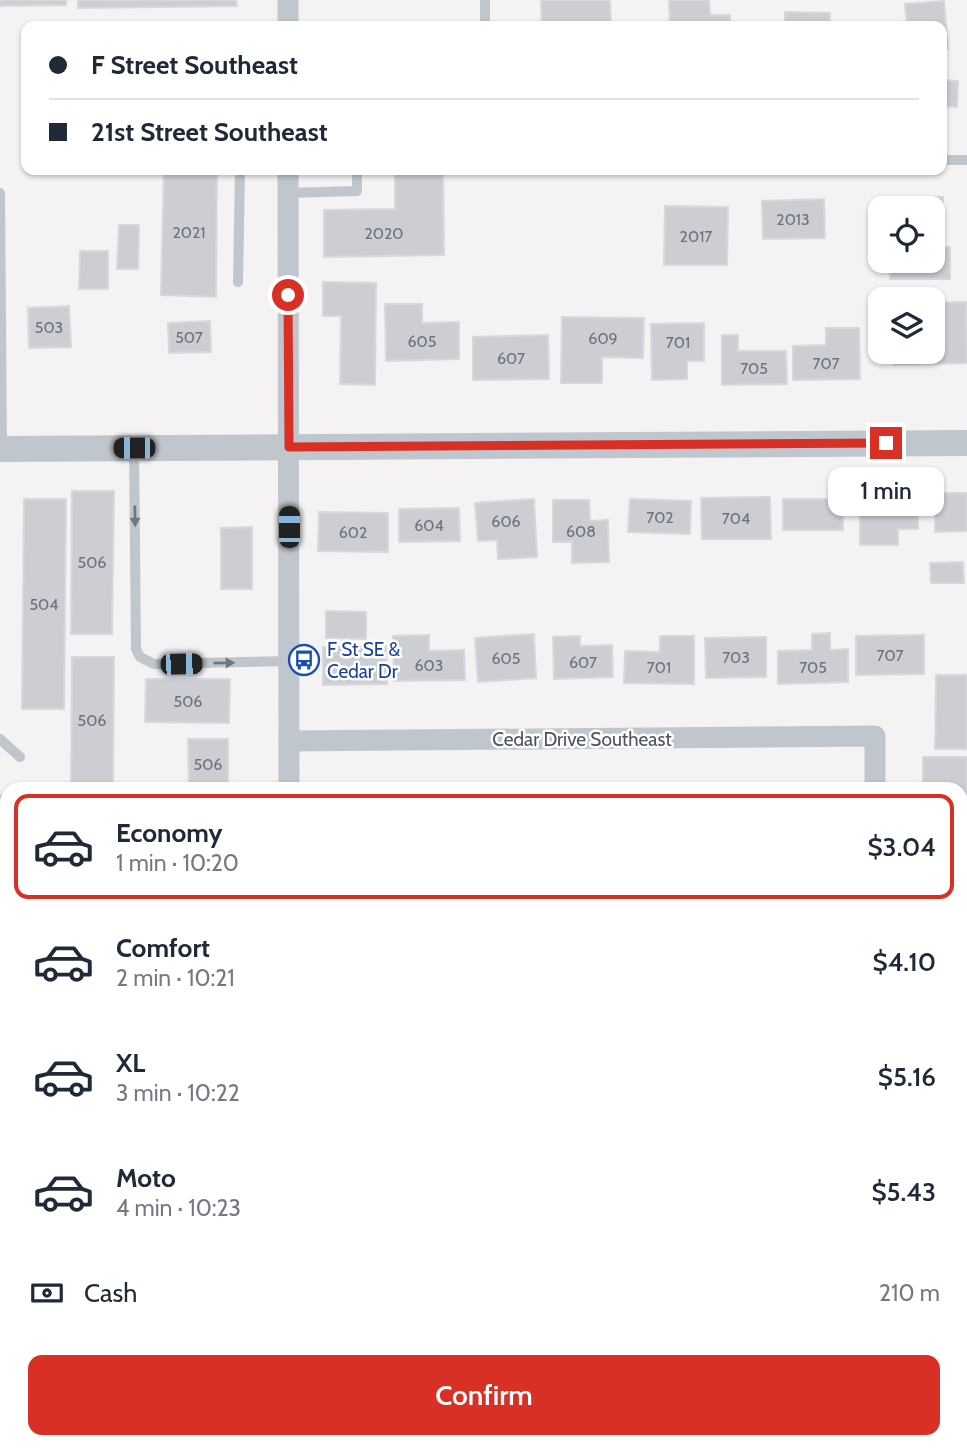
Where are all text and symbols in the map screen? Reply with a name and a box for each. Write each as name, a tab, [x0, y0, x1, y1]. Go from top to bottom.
text: F Street Southeast	[91, 49, 298, 81]
text: 21st Street Southeast	[91, 116, 328, 148]
map controls	[868, 196, 945, 364]
button: locate	[868, 196, 945, 273]
house number: 2013	[776, 210, 810, 229]
house number: 2021	[172, 223, 206, 242]
house number: 2020	[364, 224, 404, 243]
house number: 2017	[680, 227, 712, 246]
route start	[272, 279, 304, 311]
button: layers	[868, 287, 945, 364]
house number: 503	[35, 318, 63, 337]
house number: 507	[175, 328, 203, 347]
house number: 609	[588, 329, 618, 348]
house number: 605	[408, 332, 436, 351]
house number: 701	[666, 333, 690, 352]
house number: 607	[497, 349, 525, 368]
house number: 707	[813, 354, 839, 373]
house number: 705	[740, 359, 768, 378]
route end	[870, 427, 902, 459]
car	[114, 438, 156, 459]
callout: 1 min	[828, 467, 944, 516]
text: 1 min	[860, 477, 912, 505]
one-way arrow	[129, 505, 141, 527]
car	[279, 506, 300, 548]
house number: 702	[646, 508, 674, 527]
house number: 704	[722, 509, 750, 528]
house number: 606	[491, 512, 521, 531]
house number: 604	[414, 516, 444, 535]
house number: 608	[566, 522, 596, 541]
house number: 602	[339, 523, 367, 542]
house number: 506	[78, 553, 106, 572]
house number: 504	[29, 595, 59, 614]
place label: F St SE & Cedar Dr	[327, 638, 401, 683]
bus stop icon: F St SE & Cedar Dr	[287, 643, 321, 677]
house number: 707	[877, 646, 903, 665]
house number: 703	[722, 648, 750, 667]
house number: 605	[492, 649, 520, 668]
car	[160, 653, 203, 675]
house number: 607	[569, 653, 597, 672]
house number: 603	[415, 656, 443, 675]
one-way arrow	[213, 657, 235, 669]
house number: 701	[647, 658, 671, 677]
house number: 705	[799, 658, 827, 677]
house number: 506	[174, 692, 202, 711]
house number: 506	[78, 711, 106, 730]
street label: Cedar Drive Southeast	[492, 728, 672, 751]
house number: 506	[194, 755, 222, 774]
icon: car	[32, 815, 95, 878]
text: Economy	[116, 817, 222, 849]
text: $3.04	[868, 831, 936, 863]
text: 1 min · 10:20	[116, 849, 239, 877]
icon: car	[32, 930, 95, 993]
text: Comfort	[116, 932, 210, 964]
text: $4.10	[873, 946, 936, 978]
text: 2 min · 10:21	[116, 964, 235, 992]
icon: car	[32, 1045, 95, 1108]
text: XL	[116, 1047, 145, 1079]
text: $5.16	[878, 1061, 936, 1093]
text: 3 min · 10:22	[116, 1079, 240, 1107]
icon: car	[32, 1160, 95, 1223]
text: Moto	[116, 1162, 176, 1194]
text: $5.43	[871, 1176, 936, 1208]
text: 4 min · 10:23	[116, 1194, 241, 1222]
icon: cash	[28, 1274, 66, 1312]
text: Cash	[84, 1277, 137, 1309]
text: 210 m	[879, 1279, 940, 1307]
button: Confirm	[28, 1355, 940, 1435]

